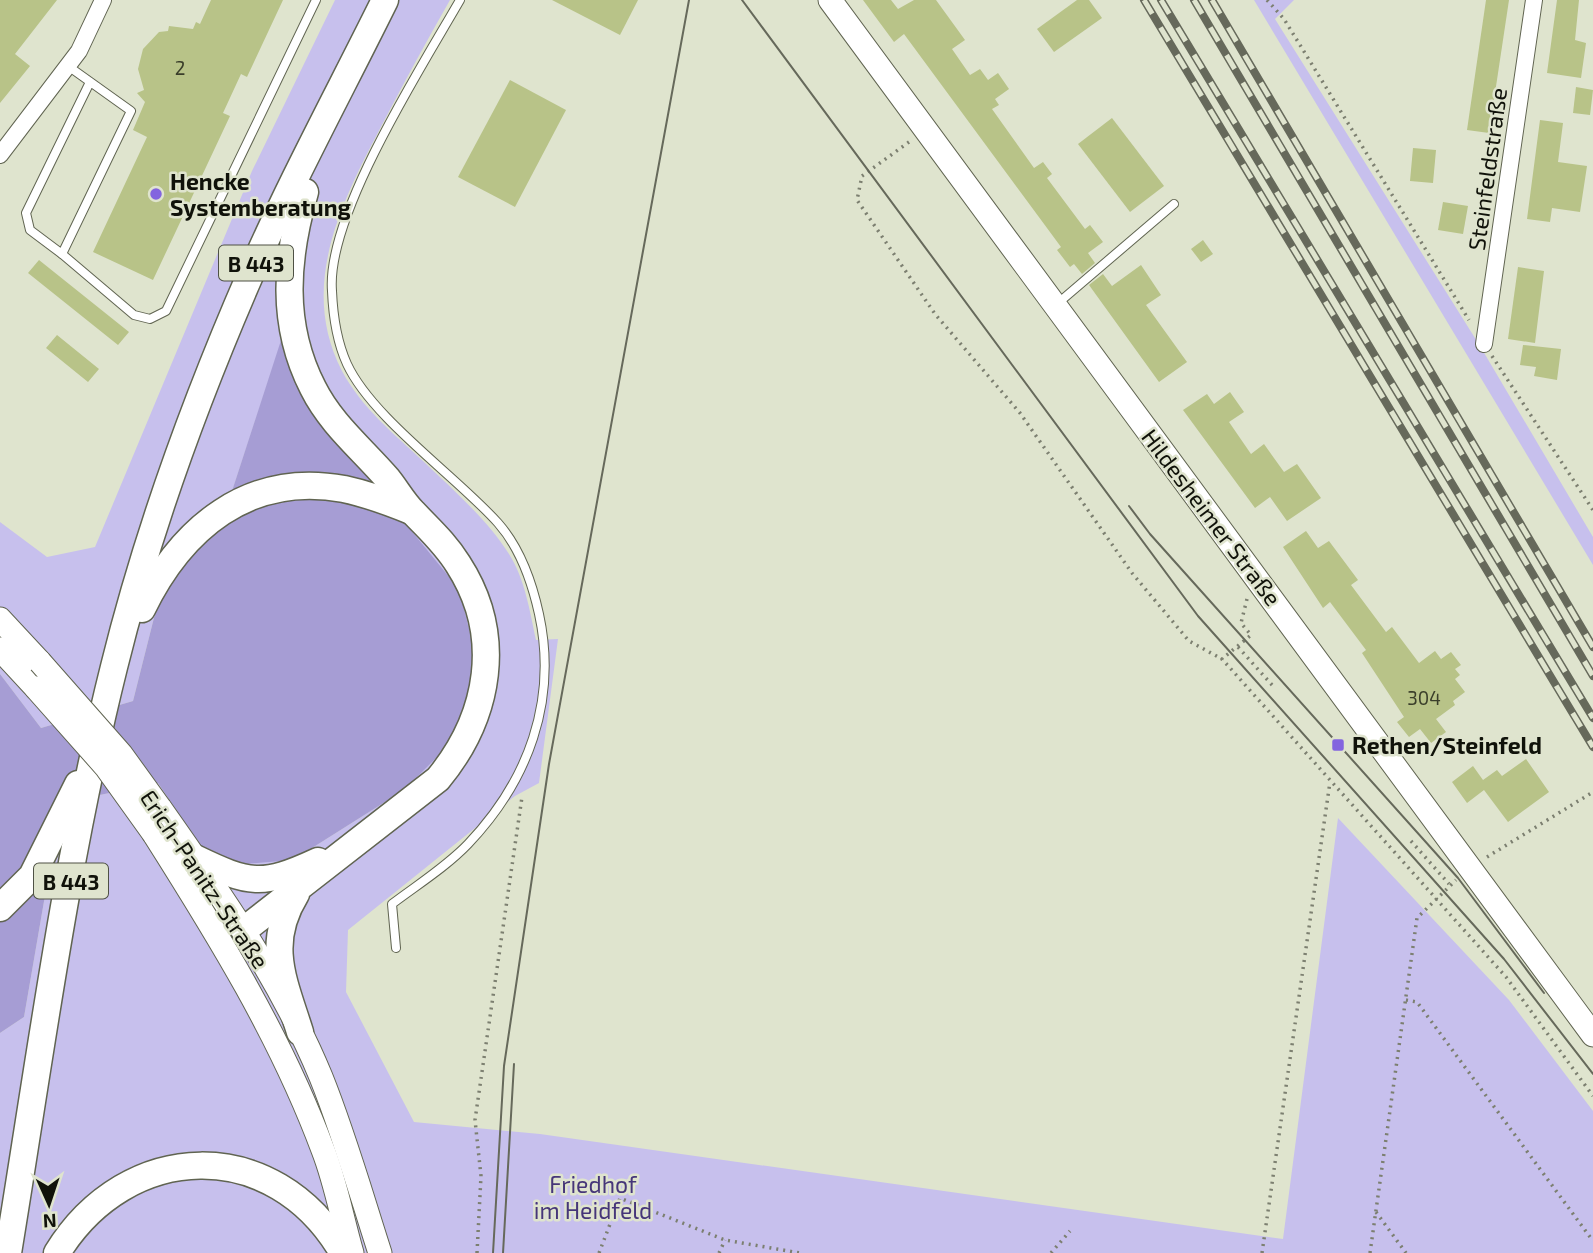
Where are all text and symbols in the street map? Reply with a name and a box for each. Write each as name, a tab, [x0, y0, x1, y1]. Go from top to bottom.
house number: 2	[175, 56, 185, 79]
street label: Steinfeldstraße	[1462, 86, 1512, 252]
place label: Hencke Systemberatung	[170, 167, 352, 221]
marker: Hencke Systemberatung	[148, 186, 164, 202]
road number: B 443	[219, 246, 293, 280]
street label: Hildesheimer Straße	[1136, 423, 1288, 611]
house number: 304	[1407, 686, 1441, 709]
place label: Rethen/Steinfeld	[1352, 731, 1542, 759]
marker: Rethen/Steinfeld	[1330, 737, 1346, 753]
street label: Erich-Panitz-Straße	[135, 784, 275, 974]
road number: B 443	[34, 864, 108, 898]
north arrow	[14, 1169, 84, 1239]
park label: Friedhof im Heidfeld	[534, 1170, 652, 1224]
text: N	[42, 1210, 57, 1233]

